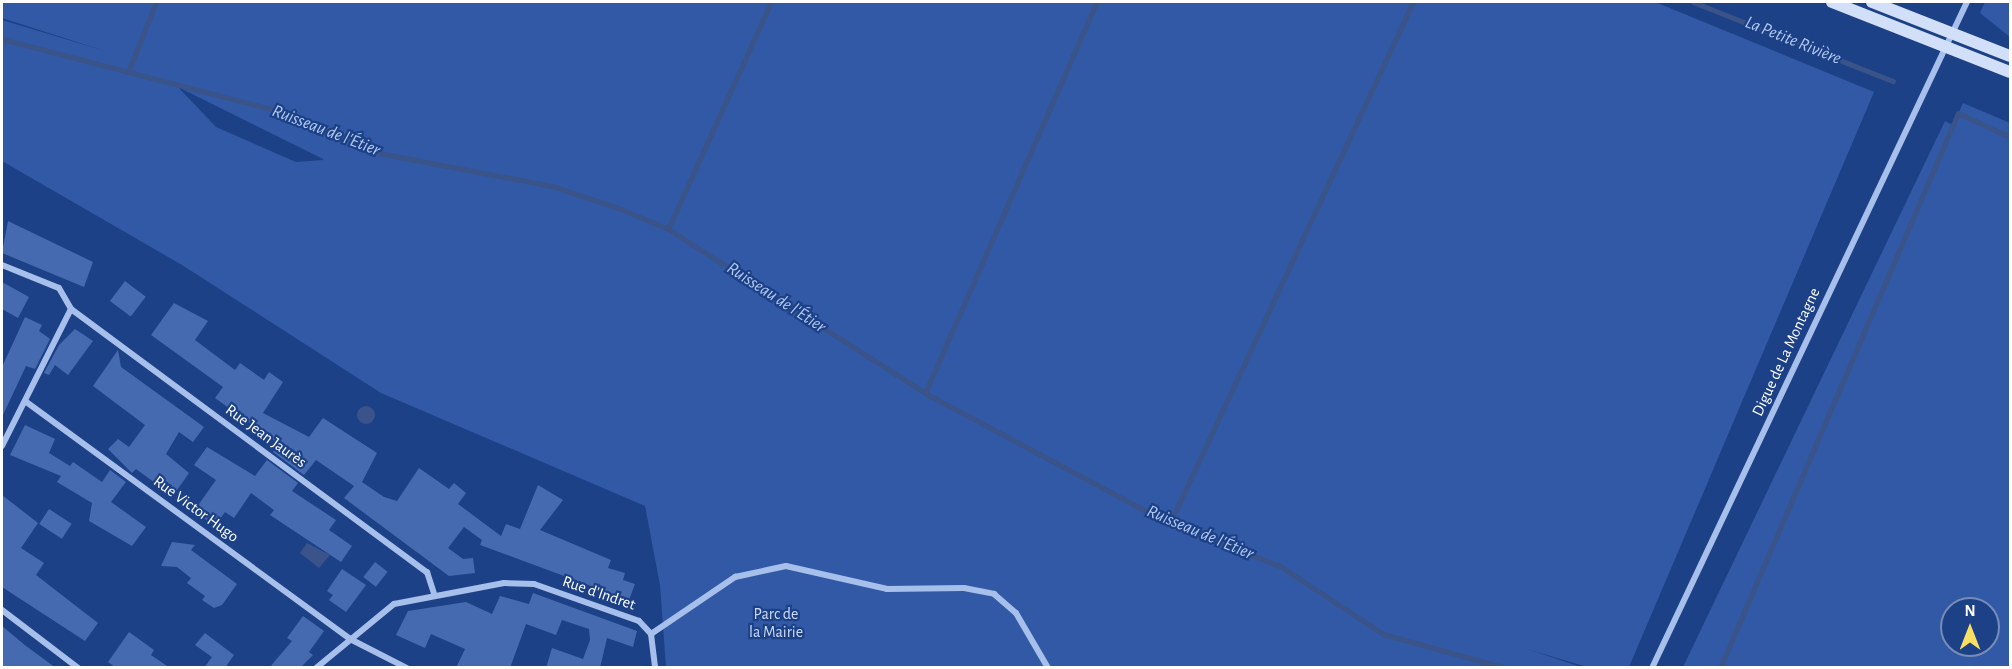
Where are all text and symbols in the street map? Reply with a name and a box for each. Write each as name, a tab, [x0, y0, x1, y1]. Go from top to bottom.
water label: La Petite Rivière	[1742, 12, 1844, 70]
water label: Ruisseau de l'Étier	[269, 100, 383, 162]
water label: Ruisseau de l'Étier	[722, 258, 830, 338]
street label: Digue de La Montagne	[1748, 285, 1824, 419]
street label: Rue Jean Jaurès	[222, 400, 310, 472]
street label: Rue Victor Hugo	[150, 472, 242, 546]
water label: Ruisseau de l'Étier	[1143, 501, 1257, 565]
street label: Rue d'Indret	[560, 572, 638, 614]
north arrow	[1940, 597, 2000, 657]
text: N	[1964, 603, 1976, 619]
park label: Parc de la Mairie	[749, 604, 803, 642]

